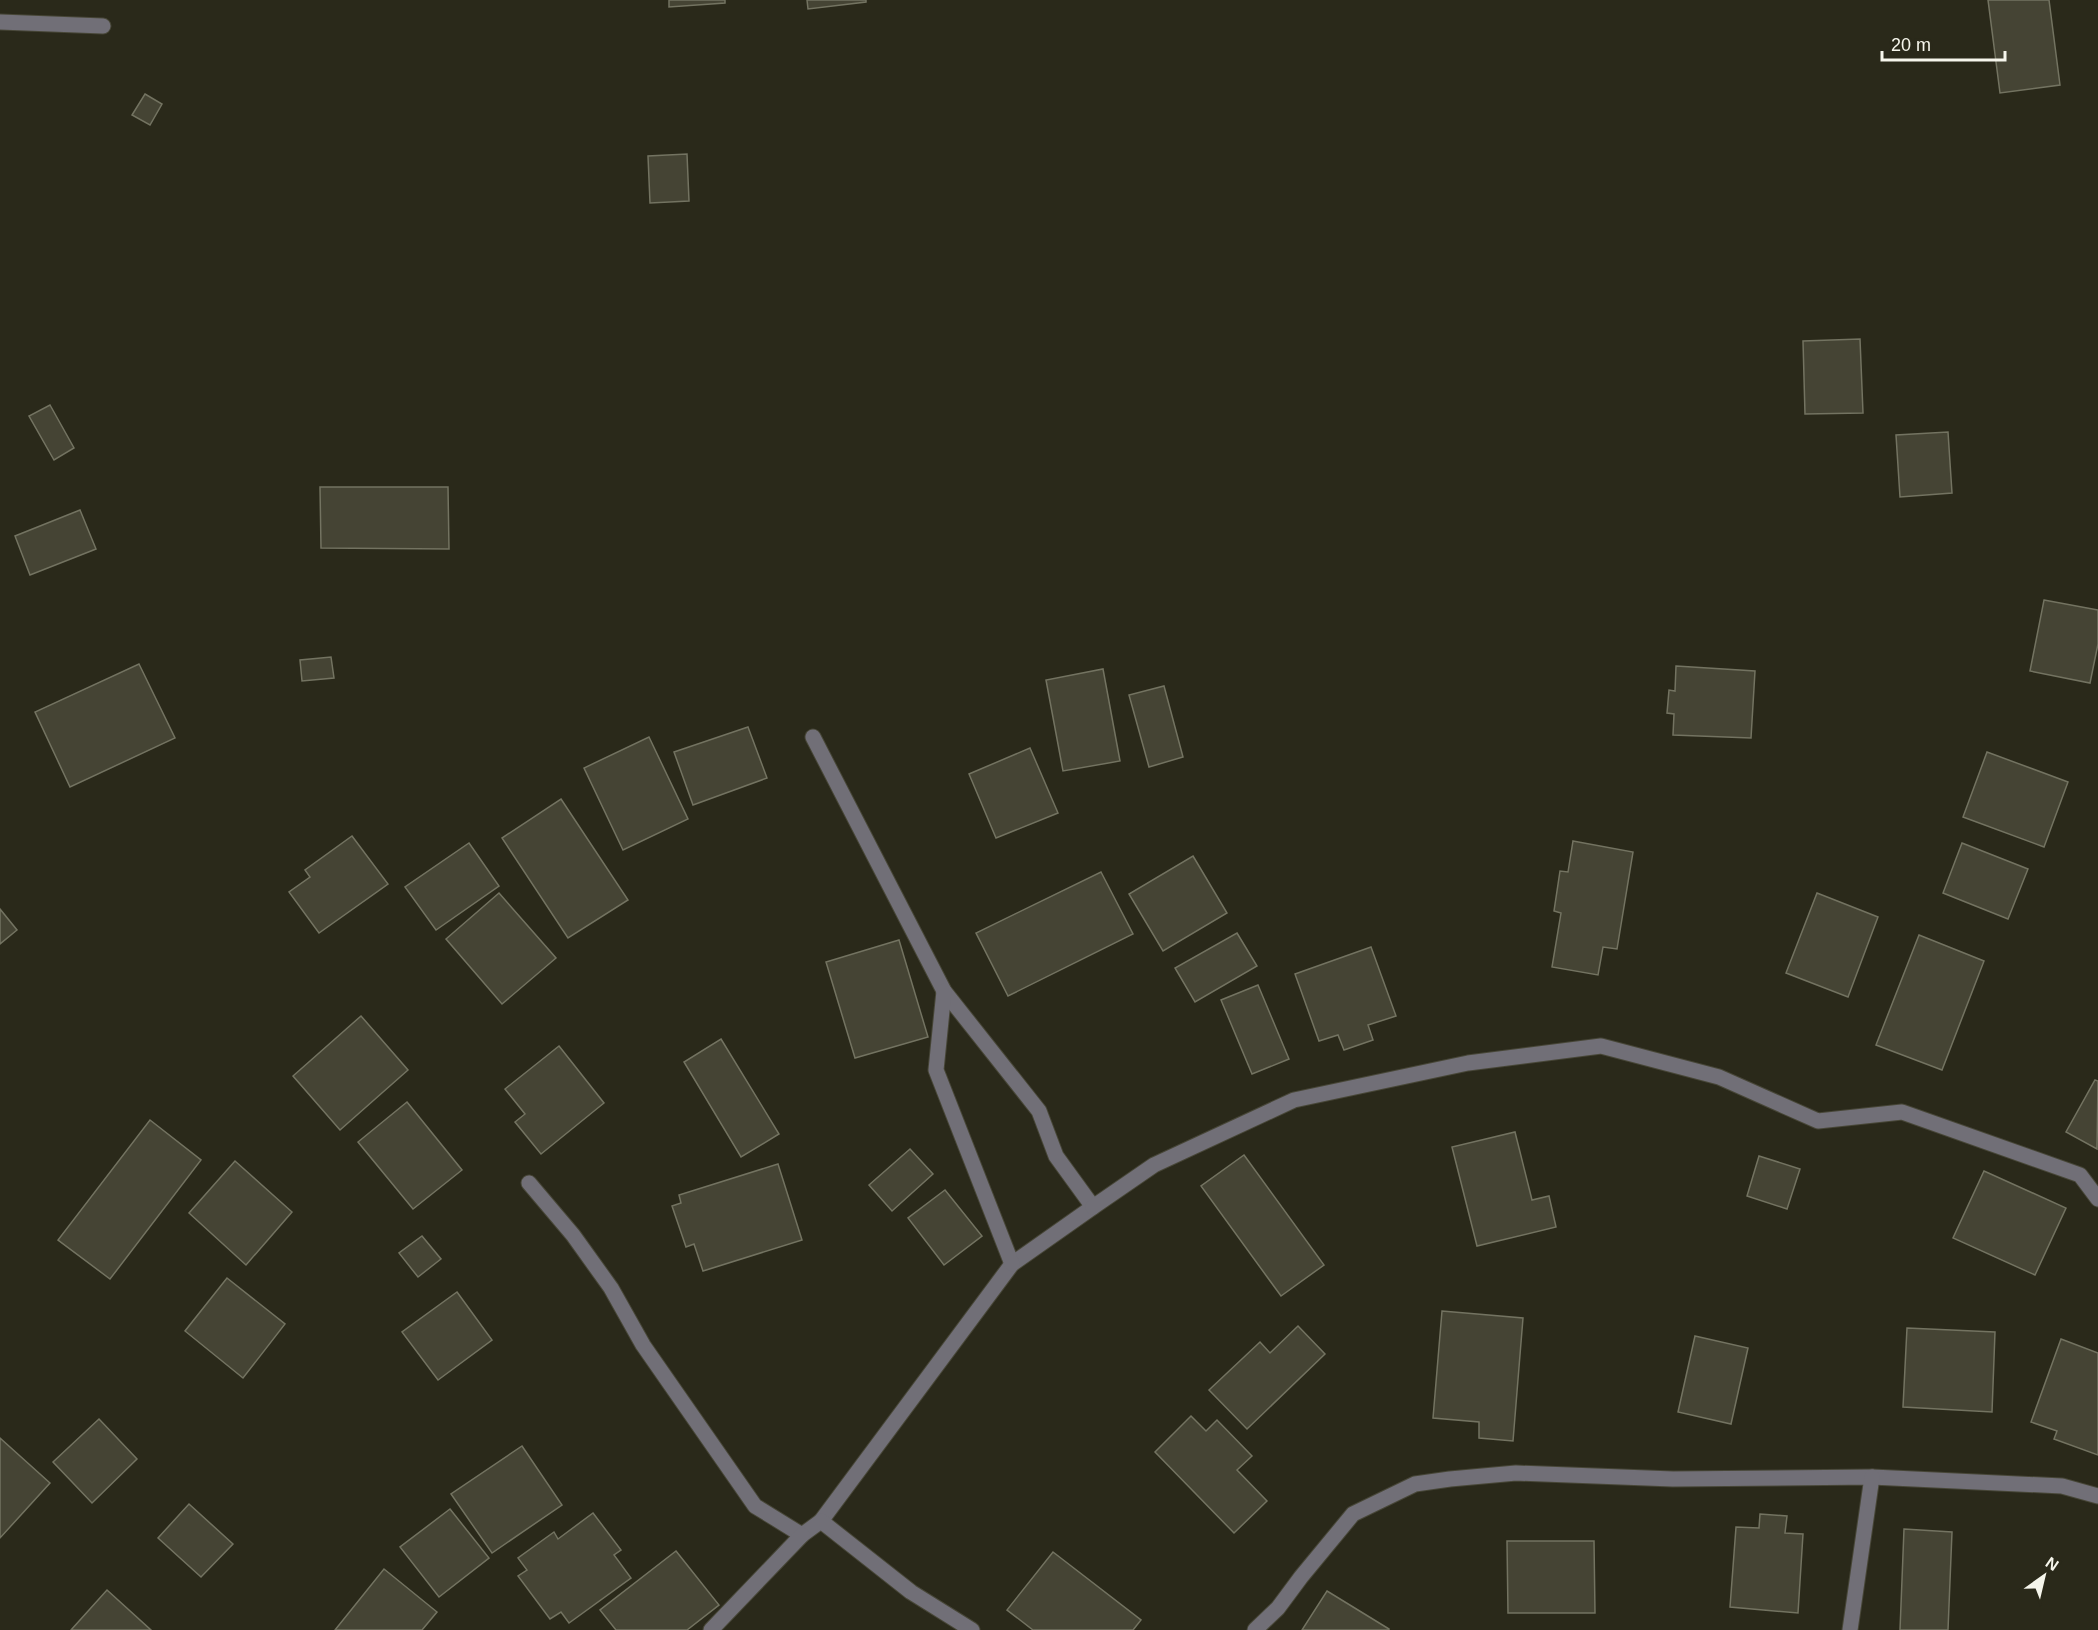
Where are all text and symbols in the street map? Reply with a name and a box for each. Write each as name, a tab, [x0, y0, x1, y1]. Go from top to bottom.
scale bar	[1882, 24, 2005, 62]
text: 20 m	[1891, 35, 1931, 55]
north arrow	[2014, 1546, 2074, 1606]
text: N	[2043, 1554, 2062, 1574]

